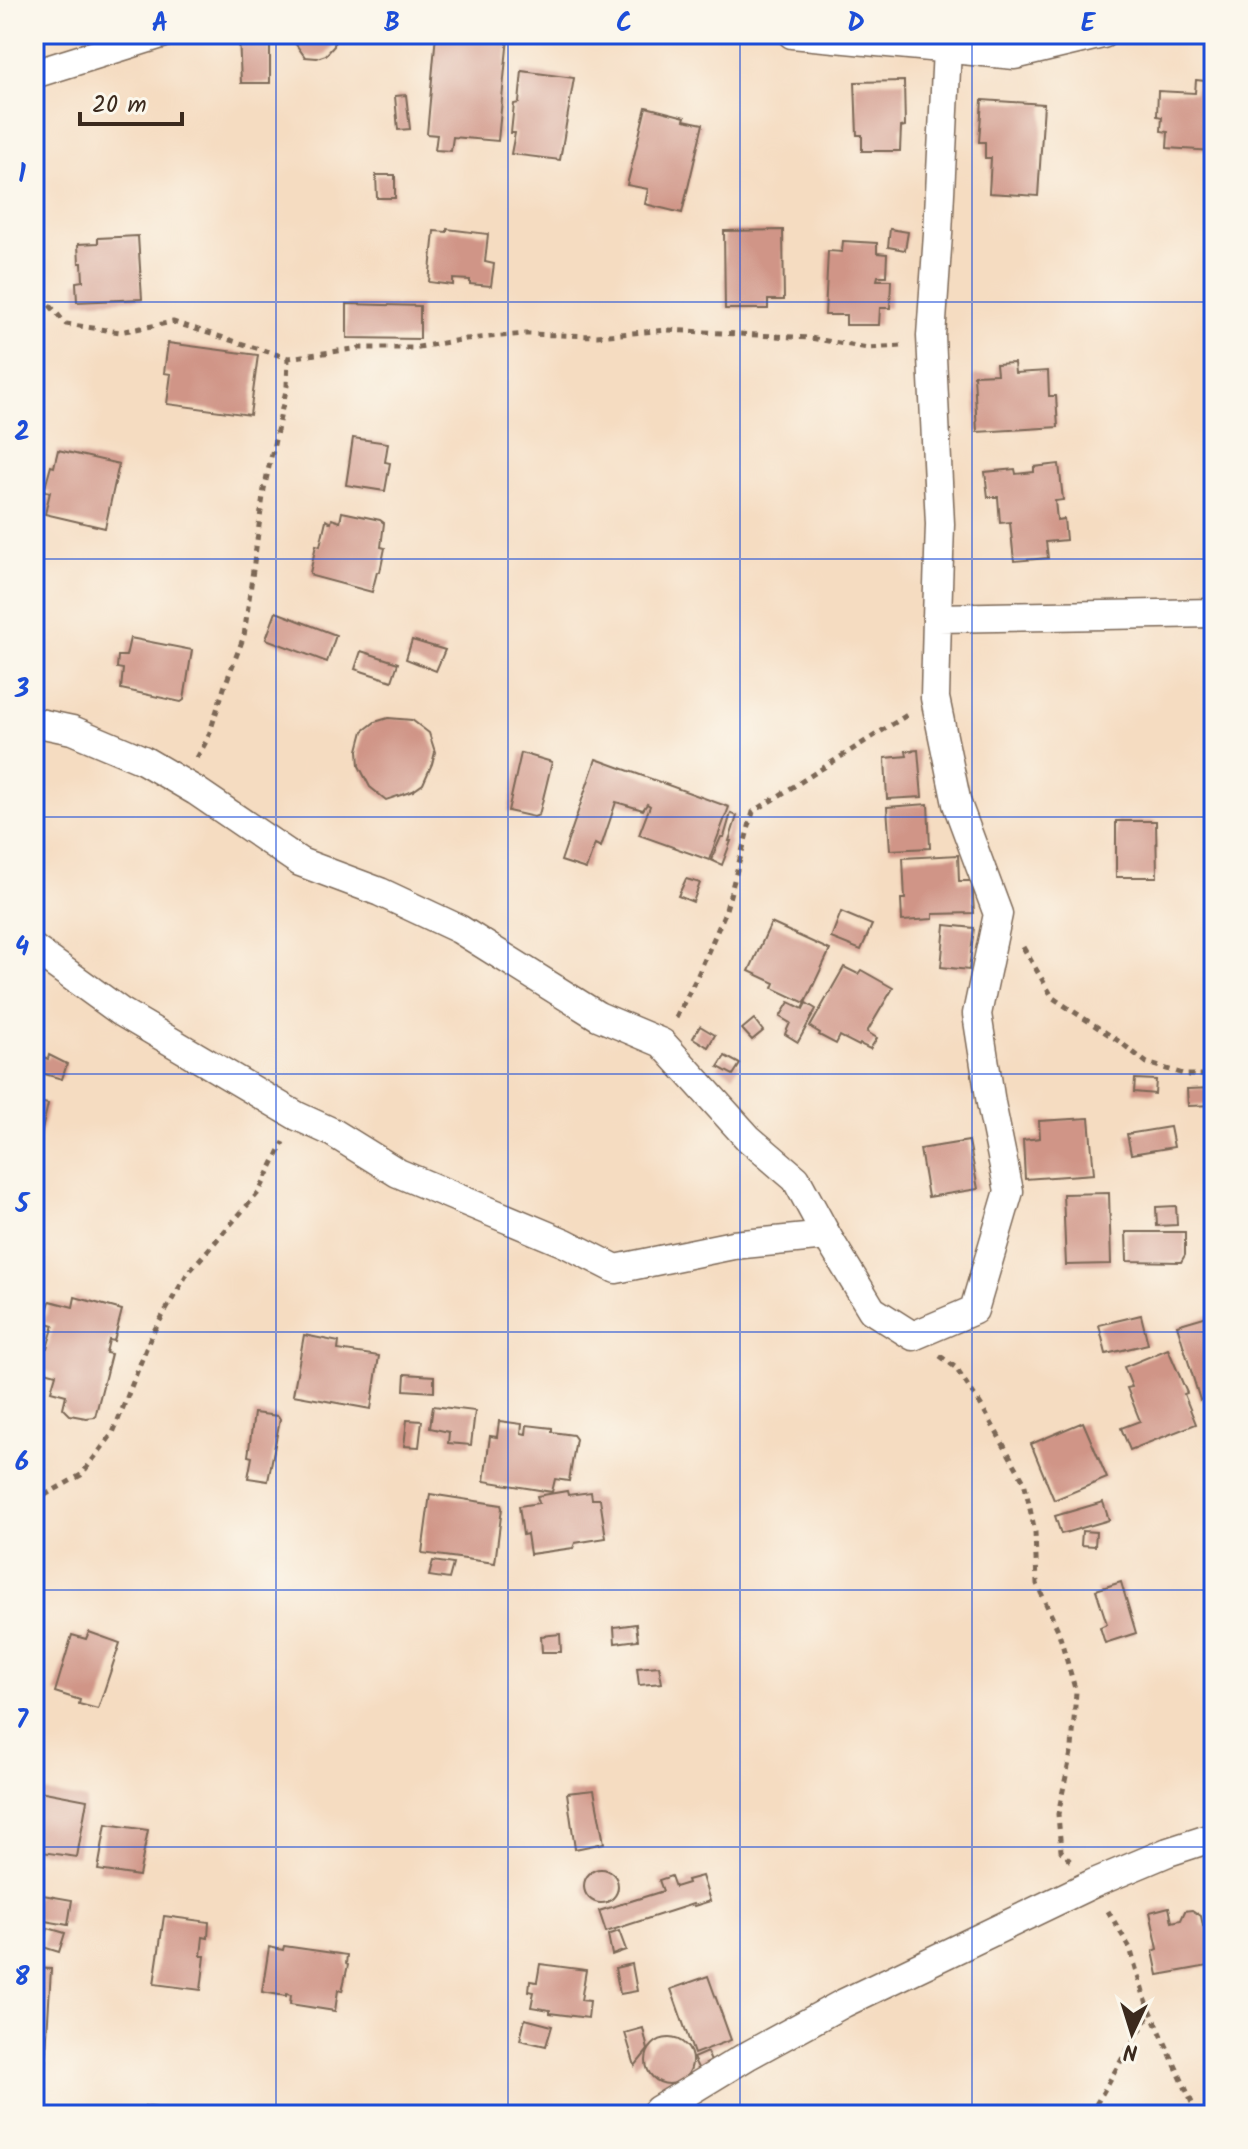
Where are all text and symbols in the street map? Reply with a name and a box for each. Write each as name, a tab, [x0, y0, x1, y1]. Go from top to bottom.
text: A	[152, 3, 168, 45]
text: B	[384, 3, 400, 45]
text: C	[616, 3, 632, 45]
text: D	[847, 3, 865, 45]
text: E	[1081, 3, 1097, 45]
scale bar	[80, 76, 182, 126]
text: 20 m	[92, 86, 147, 125]
text: 1	[18, 154, 26, 196]
text: 2	[14, 412, 30, 454]
text: 3	[14, 669, 29, 711]
text: 4	[15, 927, 29, 969]
text: 5	[14, 1184, 30, 1226]
text: 6	[15, 1442, 29, 1484]
text: 7	[16, 1700, 29, 1742]
text: 8	[14, 1957, 30, 1999]
north arrow	[1092, 1993, 1172, 2073]
text: N	[1123, 2033, 1139, 2068]

